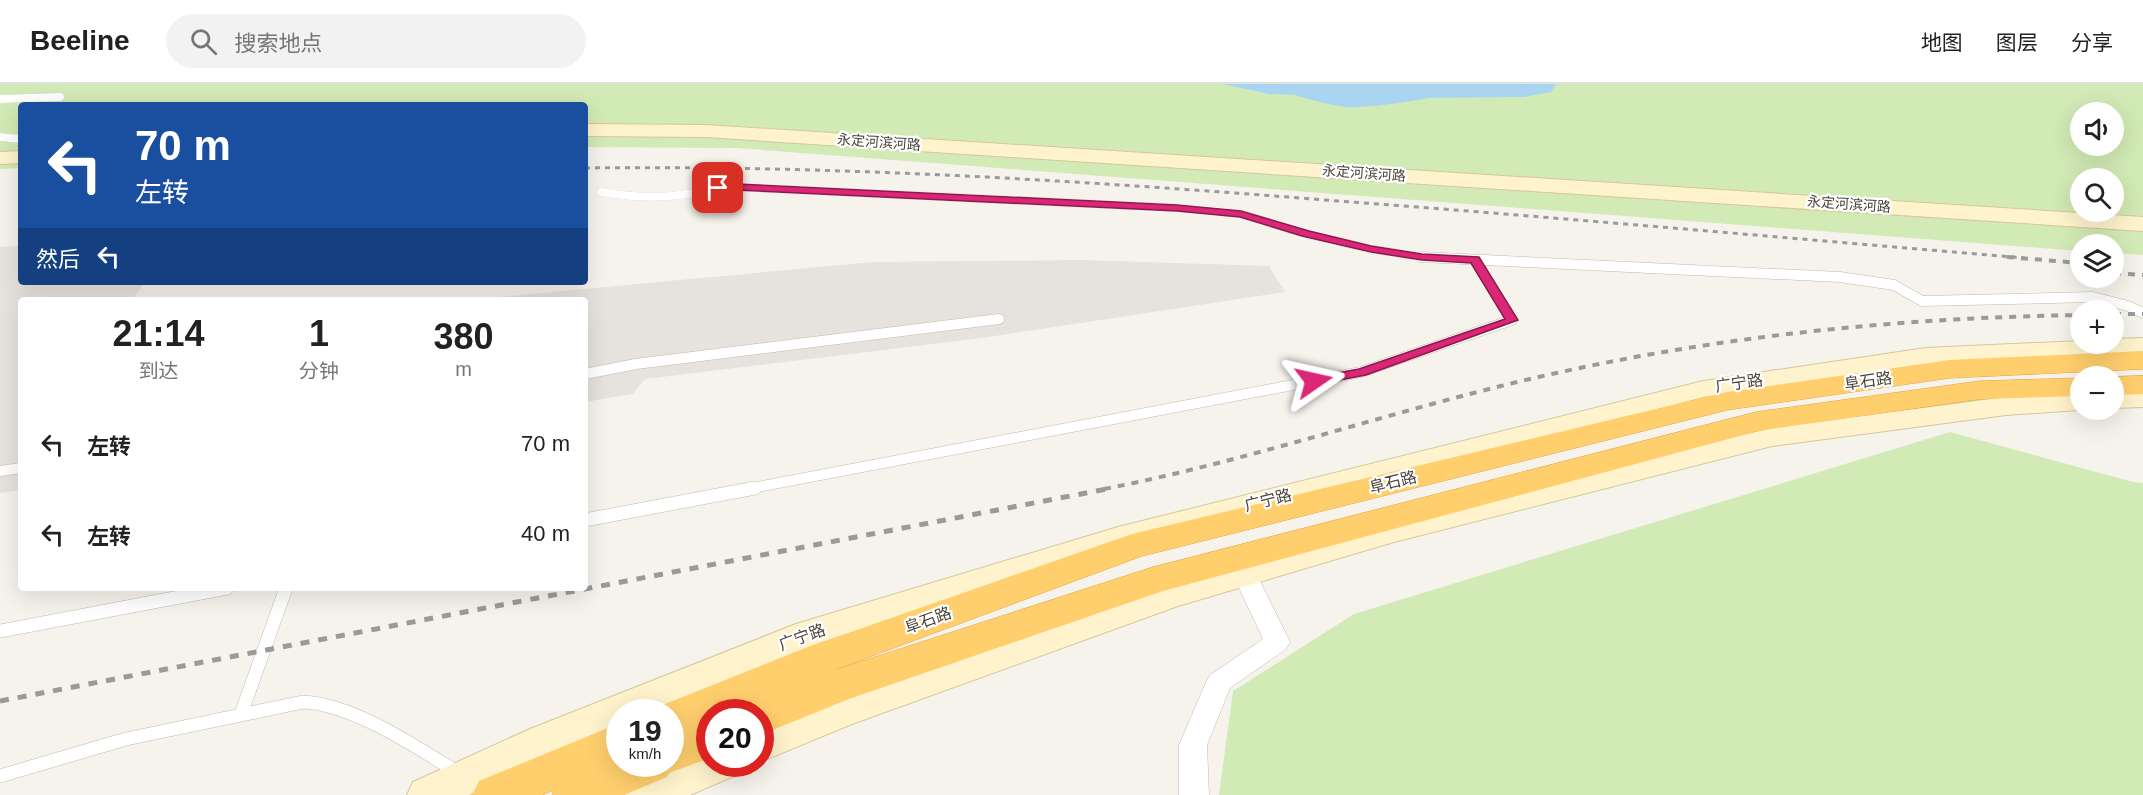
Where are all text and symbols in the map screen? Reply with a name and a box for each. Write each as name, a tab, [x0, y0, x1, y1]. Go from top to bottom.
search box	[166, 14, 586, 68]
text: Beeline	[30, 25, 130, 56]
icon: search	[187, 25, 220, 58]
text: 搜索地点	[235, 31, 323, 56]
text: 地图	[1921, 31, 1963, 54]
text: 图层	[1996, 31, 2038, 54]
text: 分享	[2071, 31, 2113, 54]
map controls	[2070, 102, 2124, 420]
button: sound	[2070, 102, 2124, 156]
text: 70 m	[135, 122, 231, 169]
icon: left	[36, 126, 114, 204]
street label: 永定河滨河路	[837, 131, 921, 153]
pin	[692, 162, 743, 213]
street label: 永定河滨河路	[1322, 162, 1406, 184]
button: search	[2070, 168, 2124, 222]
icon: arrive	[701, 171, 734, 204]
text: 左转	[135, 178, 189, 208]
street label: 永定河滨河路	[1807, 193, 1891, 215]
button: layers	[2070, 234, 2124, 288]
icon: left	[92, 240, 125, 273]
text: 然后	[36, 247, 80, 272]
button: +	[2070, 300, 2124, 354]
text: 21:14	[112, 313, 205, 354]
text: 1	[309, 313, 329, 354]
text: 380	[433, 316, 494, 357]
position arrow	[1282, 349, 1346, 413]
text: m	[455, 358, 472, 380]
text: 到达	[138, 360, 178, 382]
text: 分钟	[299, 360, 339, 382]
button: −	[2070, 366, 2124, 420]
street label: 阜石路	[1843, 369, 1893, 393]
street label: 广宁路	[1714, 371, 1764, 395]
icon: left	[36, 428, 69, 461]
text: 70 m	[521, 431, 570, 456]
text: 左转	[87, 434, 131, 459]
street label: 阜石路	[1368, 468, 1418, 496]
street label: 广宁路	[1243, 486, 1293, 514]
icon: left	[36, 518, 69, 551]
text: 40 m	[521, 521, 570, 546]
text: 左转	[87, 524, 131, 549]
street label: 阜石路	[903, 604, 953, 636]
street label: 广宁路	[777, 621, 827, 653]
speed limit sign: 20	[696, 699, 774, 777]
text: 19	[628, 714, 662, 747]
text: km/h	[629, 745, 661, 762]

